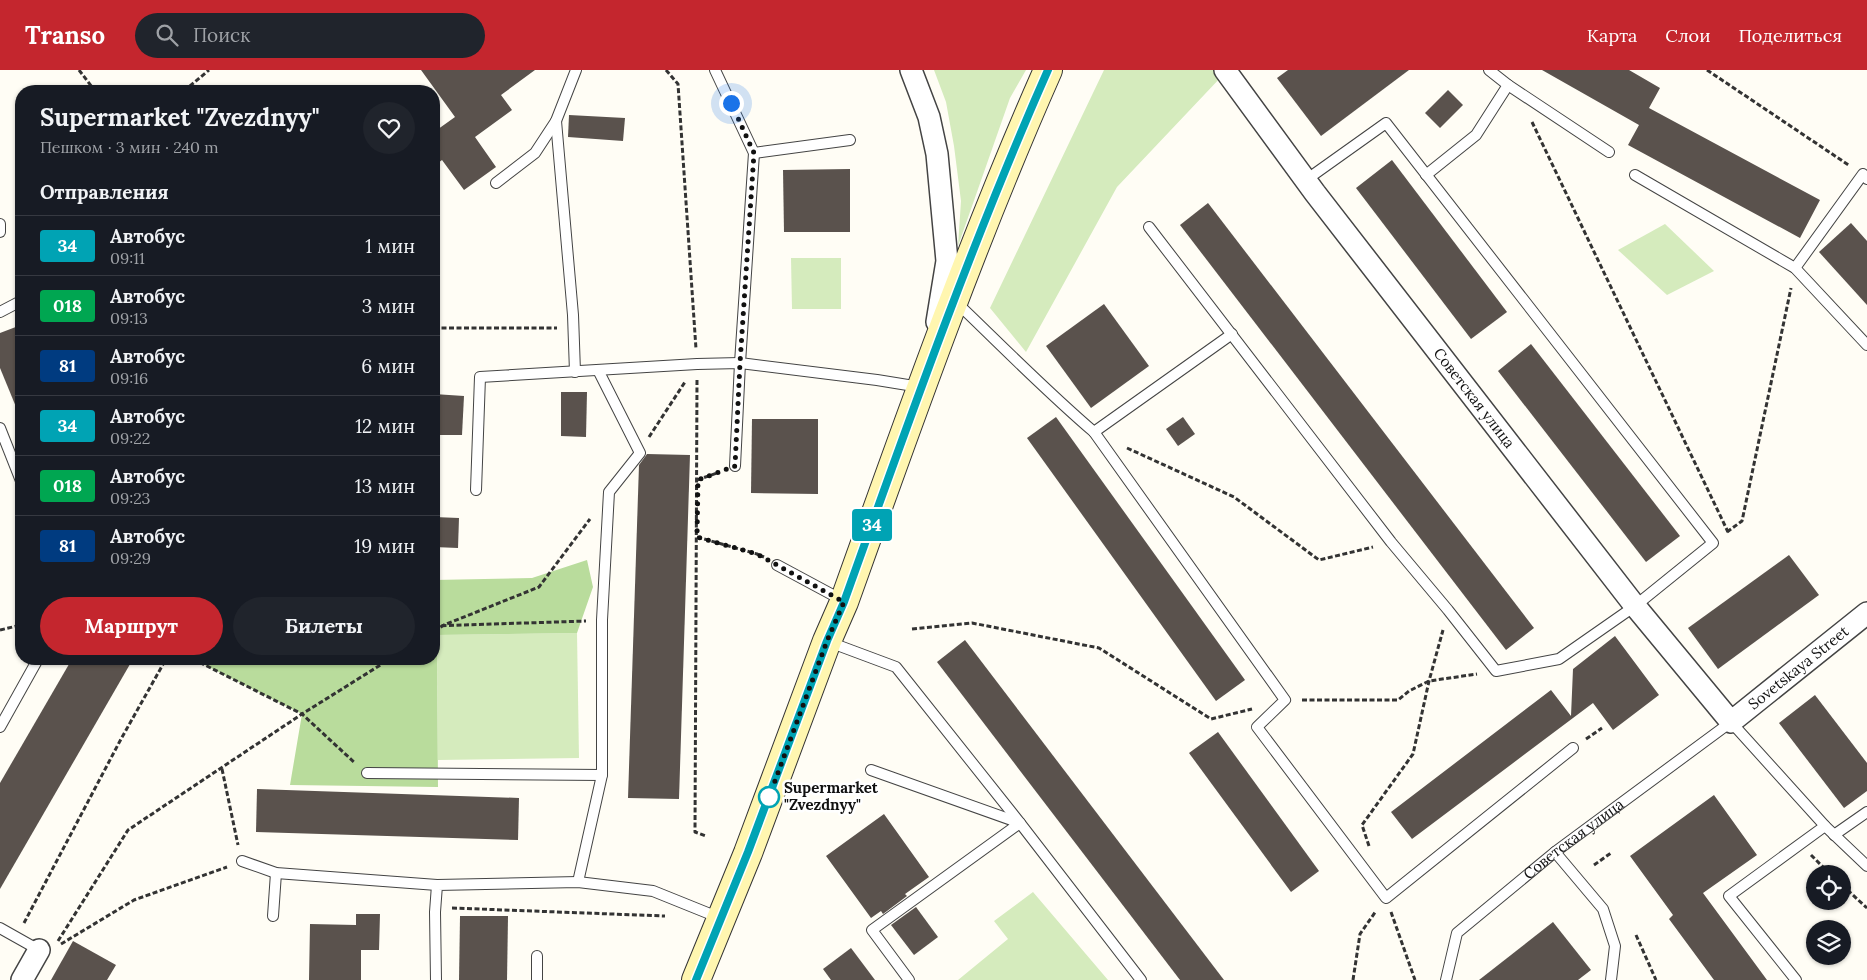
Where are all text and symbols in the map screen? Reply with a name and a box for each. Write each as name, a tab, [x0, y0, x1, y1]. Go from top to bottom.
search box	[135, 13, 485, 58]
text: Transo	[25, 20, 105, 51]
icon: search	[153, 21, 181, 49]
text: Поиск	[193, 23, 250, 47]
text: Карта	[1587, 24, 1637, 47]
text: Слои	[1665, 24, 1710, 47]
text: Поделиться	[1738, 24, 1842, 47]
your location	[719, 91, 744, 116]
text: Supermarket "Zvezdnyy"	[40, 102, 320, 133]
button: heart	[363, 102, 415, 154]
text: Пешком · 3 мин · 240 m	[40, 137, 219, 157]
text: Отправления	[40, 180, 169, 204]
text: Автобус	[110, 224, 185, 248]
text: 34	[58, 234, 77, 257]
text: 1 мин	[365, 234, 415, 258]
text: 09:11	[110, 248, 145, 268]
text: Автобус	[110, 284, 185, 308]
text: 018	[53, 294, 82, 317]
text: 3 мин	[362, 294, 415, 318]
text: 09:13	[110, 308, 148, 328]
text: Автобус	[110, 344, 185, 368]
street label: Советская улица	[1430, 344, 1519, 452]
text: 81	[59, 354, 76, 377]
text: 6 мин	[361, 354, 415, 378]
text: 09:16	[110, 368, 148, 388]
text: Автобус	[110, 404, 185, 428]
text: 34	[58, 414, 77, 437]
text: 12 мин	[355, 414, 415, 438]
text: 09:22	[110, 428, 150, 448]
text: Автобус	[110, 464, 185, 488]
text: 018	[53, 474, 82, 497]
text: 13 мин	[355, 474, 415, 498]
text: 09:23	[110, 488, 150, 508]
line badge: 34	[850, 509, 894, 541]
text: 34	[862, 513, 882, 536]
text: Автобус	[110, 524, 185, 548]
text: 81	[59, 534, 76, 557]
text: 19 мин	[354, 534, 415, 558]
text: 09:29	[110, 548, 151, 568]
button: Маршрут	[40, 597, 223, 655]
button: Билеты	[233, 597, 415, 655]
street label: Sovetskaya Street	[1744, 621, 1852, 713]
place label: Supermarket "Zvezdnyy"	[784, 778, 879, 814]
marker: Supermarket "Zvezdnyy"	[758, 786, 780, 808]
street label: Советская улица	[1519, 794, 1628, 883]
map controls	[1806, 865, 1851, 965]
button: locate	[1806, 865, 1851, 910]
button: layers	[1806, 920, 1851, 965]

